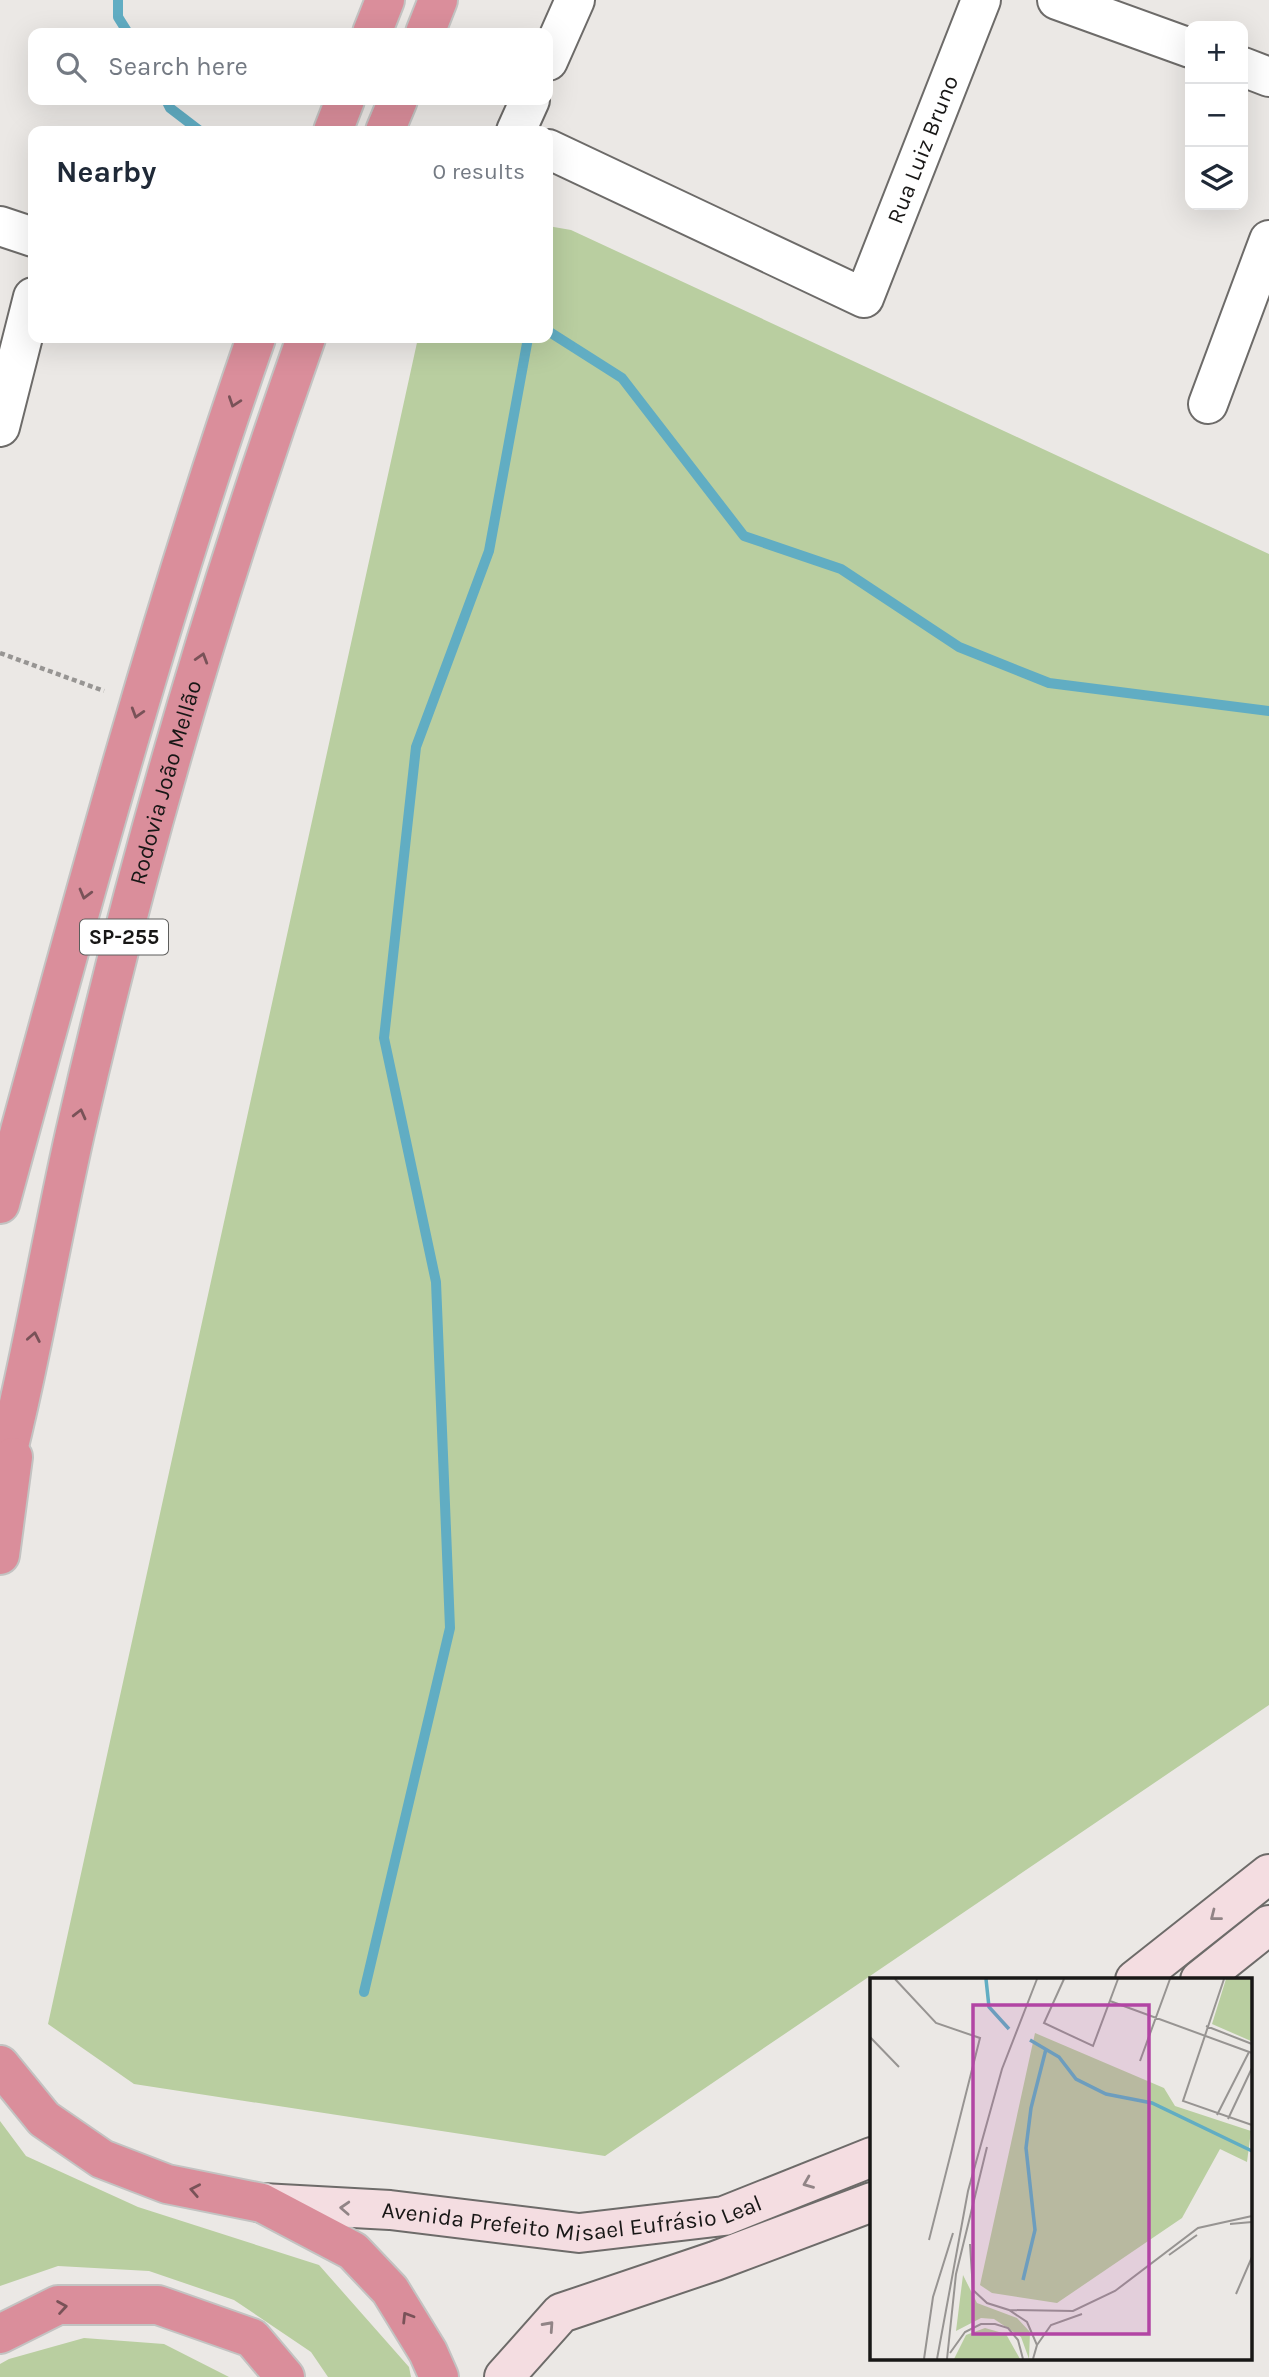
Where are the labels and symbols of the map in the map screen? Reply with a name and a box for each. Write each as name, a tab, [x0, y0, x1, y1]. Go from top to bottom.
street label: Rua Luiz Bruno	[881, 71, 964, 227]
one-way arrow	[228, 396, 242, 408]
one-way arrow	[194, 652, 209, 664]
street label: Rodovia João Mellão	[123, 677, 207, 888]
one-way arrow	[131, 707, 146, 719]
one-way arrow	[78, 888, 93, 900]
road number: SP-255	[80, 920, 168, 954]
one-way arrow	[72, 1108, 86, 1120]
one-way arrow	[25, 1331, 40, 1343]
one-way arrow	[1211, 1908, 1223, 1921]
inset map	[870, 1978, 1252, 2360]
one-way arrow	[803, 2174, 815, 2188]
one-way arrow	[189, 2183, 201, 2198]
street label: Avenida Prefeito Misael Eufrásio Leal	[381, 2189, 766, 2247]
one-way arrow	[339, 2200, 350, 2215]
one-way arrow	[56, 2300, 68, 2315]
one-way arrow	[402, 2312, 415, 2325]
one-way arrow	[541, 2321, 553, 2334]

